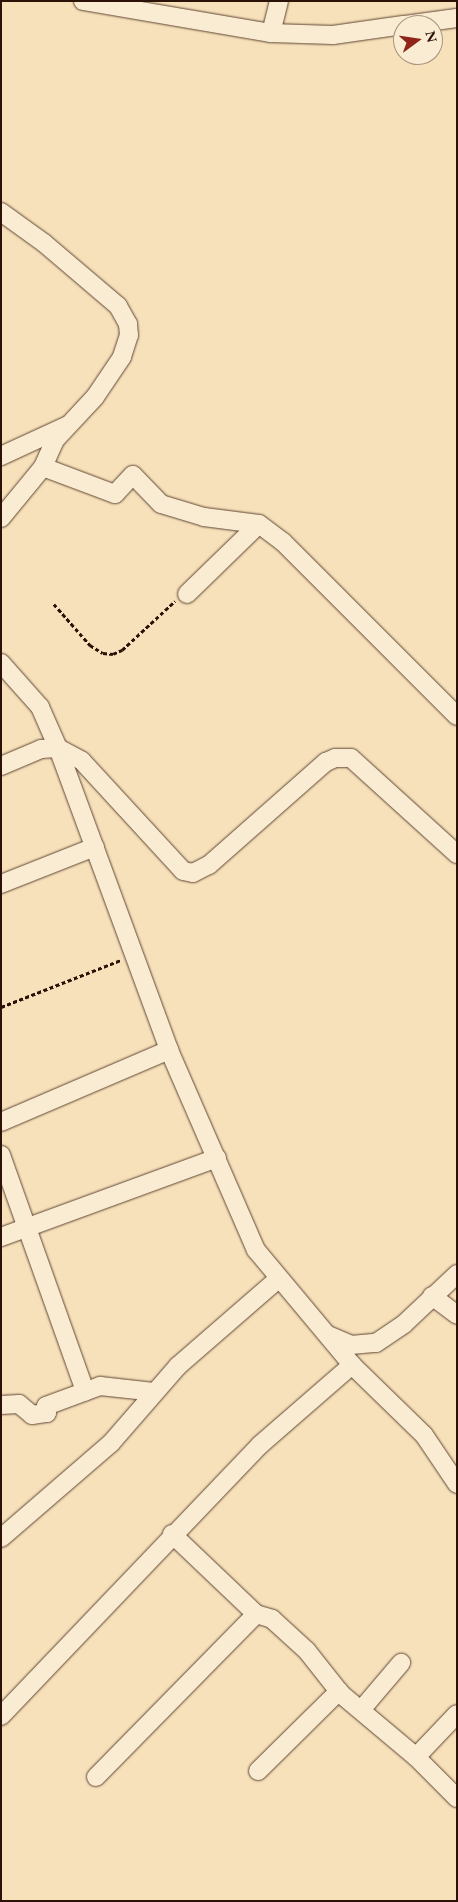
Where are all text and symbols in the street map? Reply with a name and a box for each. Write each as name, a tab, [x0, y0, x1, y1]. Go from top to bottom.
north arrow	[393, 15, 443, 65]
text: N	[421, 29, 442, 44]

